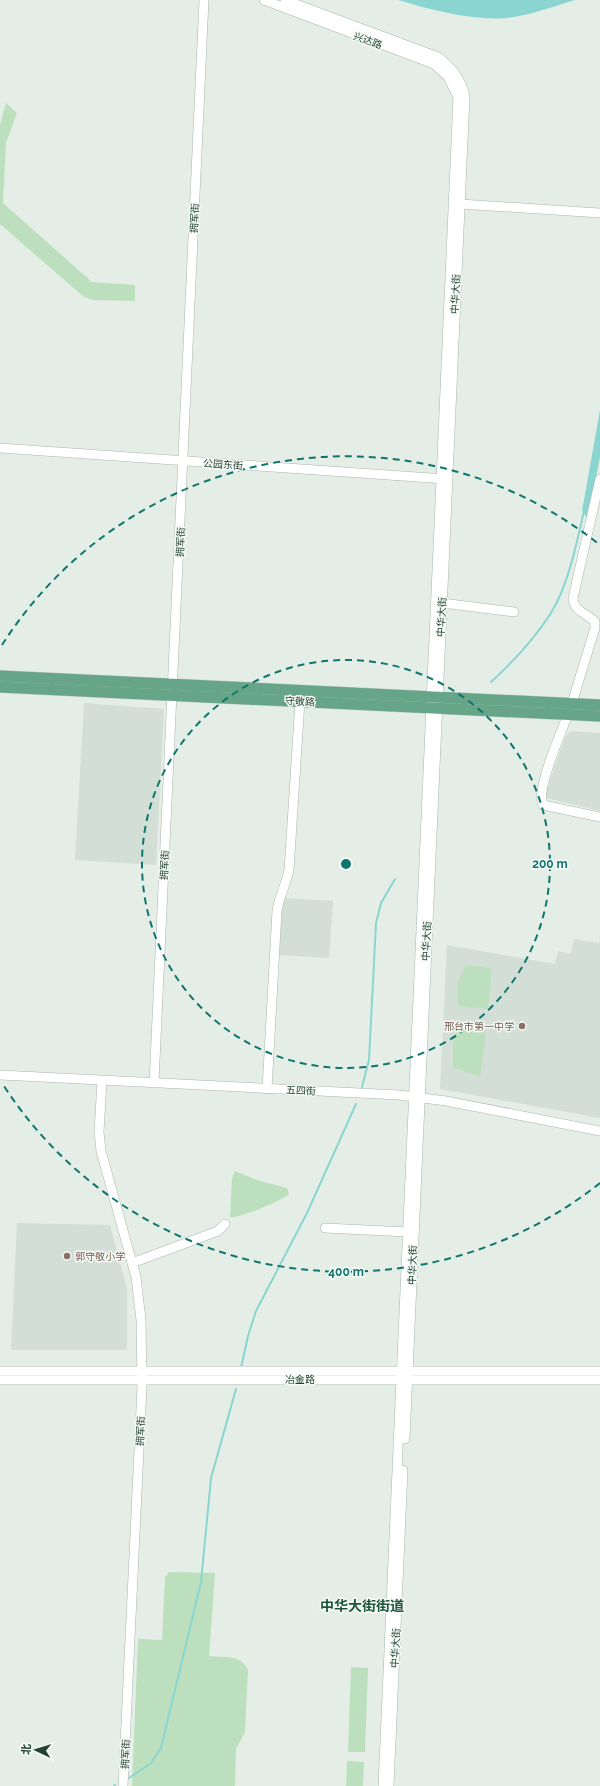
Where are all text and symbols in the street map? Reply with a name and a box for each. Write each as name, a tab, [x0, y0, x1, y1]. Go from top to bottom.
street label: 兴达路	[352, 30, 384, 51]
street label: 拥军街	[188, 203, 201, 233]
street label: 中华大街	[449, 274, 462, 314]
street label: 公园东街	[203, 458, 243, 471]
street label: 拥军街	[174, 527, 187, 557]
street label: 中华大街	[435, 597, 448, 637]
street label: 守敬路	[285, 695, 315, 708]
street label: 拥军街	[158, 850, 171, 880]
centre of rings	[339, 857, 353, 871]
text: 200 m	[532, 857, 568, 871]
street label: 中华大街	[420, 921, 433, 961]
place label: 邢台市第一中学	[444, 1021, 514, 1032]
marker: 邢台市第一中学	[517, 1021, 527, 1031]
street label: 五四街	[286, 1084, 316, 1097]
street label: 中华大街	[406, 1245, 419, 1285]
marker: 郭守敬小学	[62, 1251, 72, 1261]
place label: 郭守敬小学	[75, 1251, 125, 1262]
text: 400 m	[328, 1265, 364, 1279]
street label: 冶金路	[285, 1374, 315, 1385]
street label: 拥军街	[134, 1416, 147, 1446]
district label: 中华大街街道	[320, 1598, 404, 1614]
street label: 中华大街	[389, 1628, 402, 1668]
north arrow	[16, 1730, 56, 1770]
street label: 拥军街	[119, 1739, 132, 1769]
text: 北	[20, 1743, 33, 1755]

